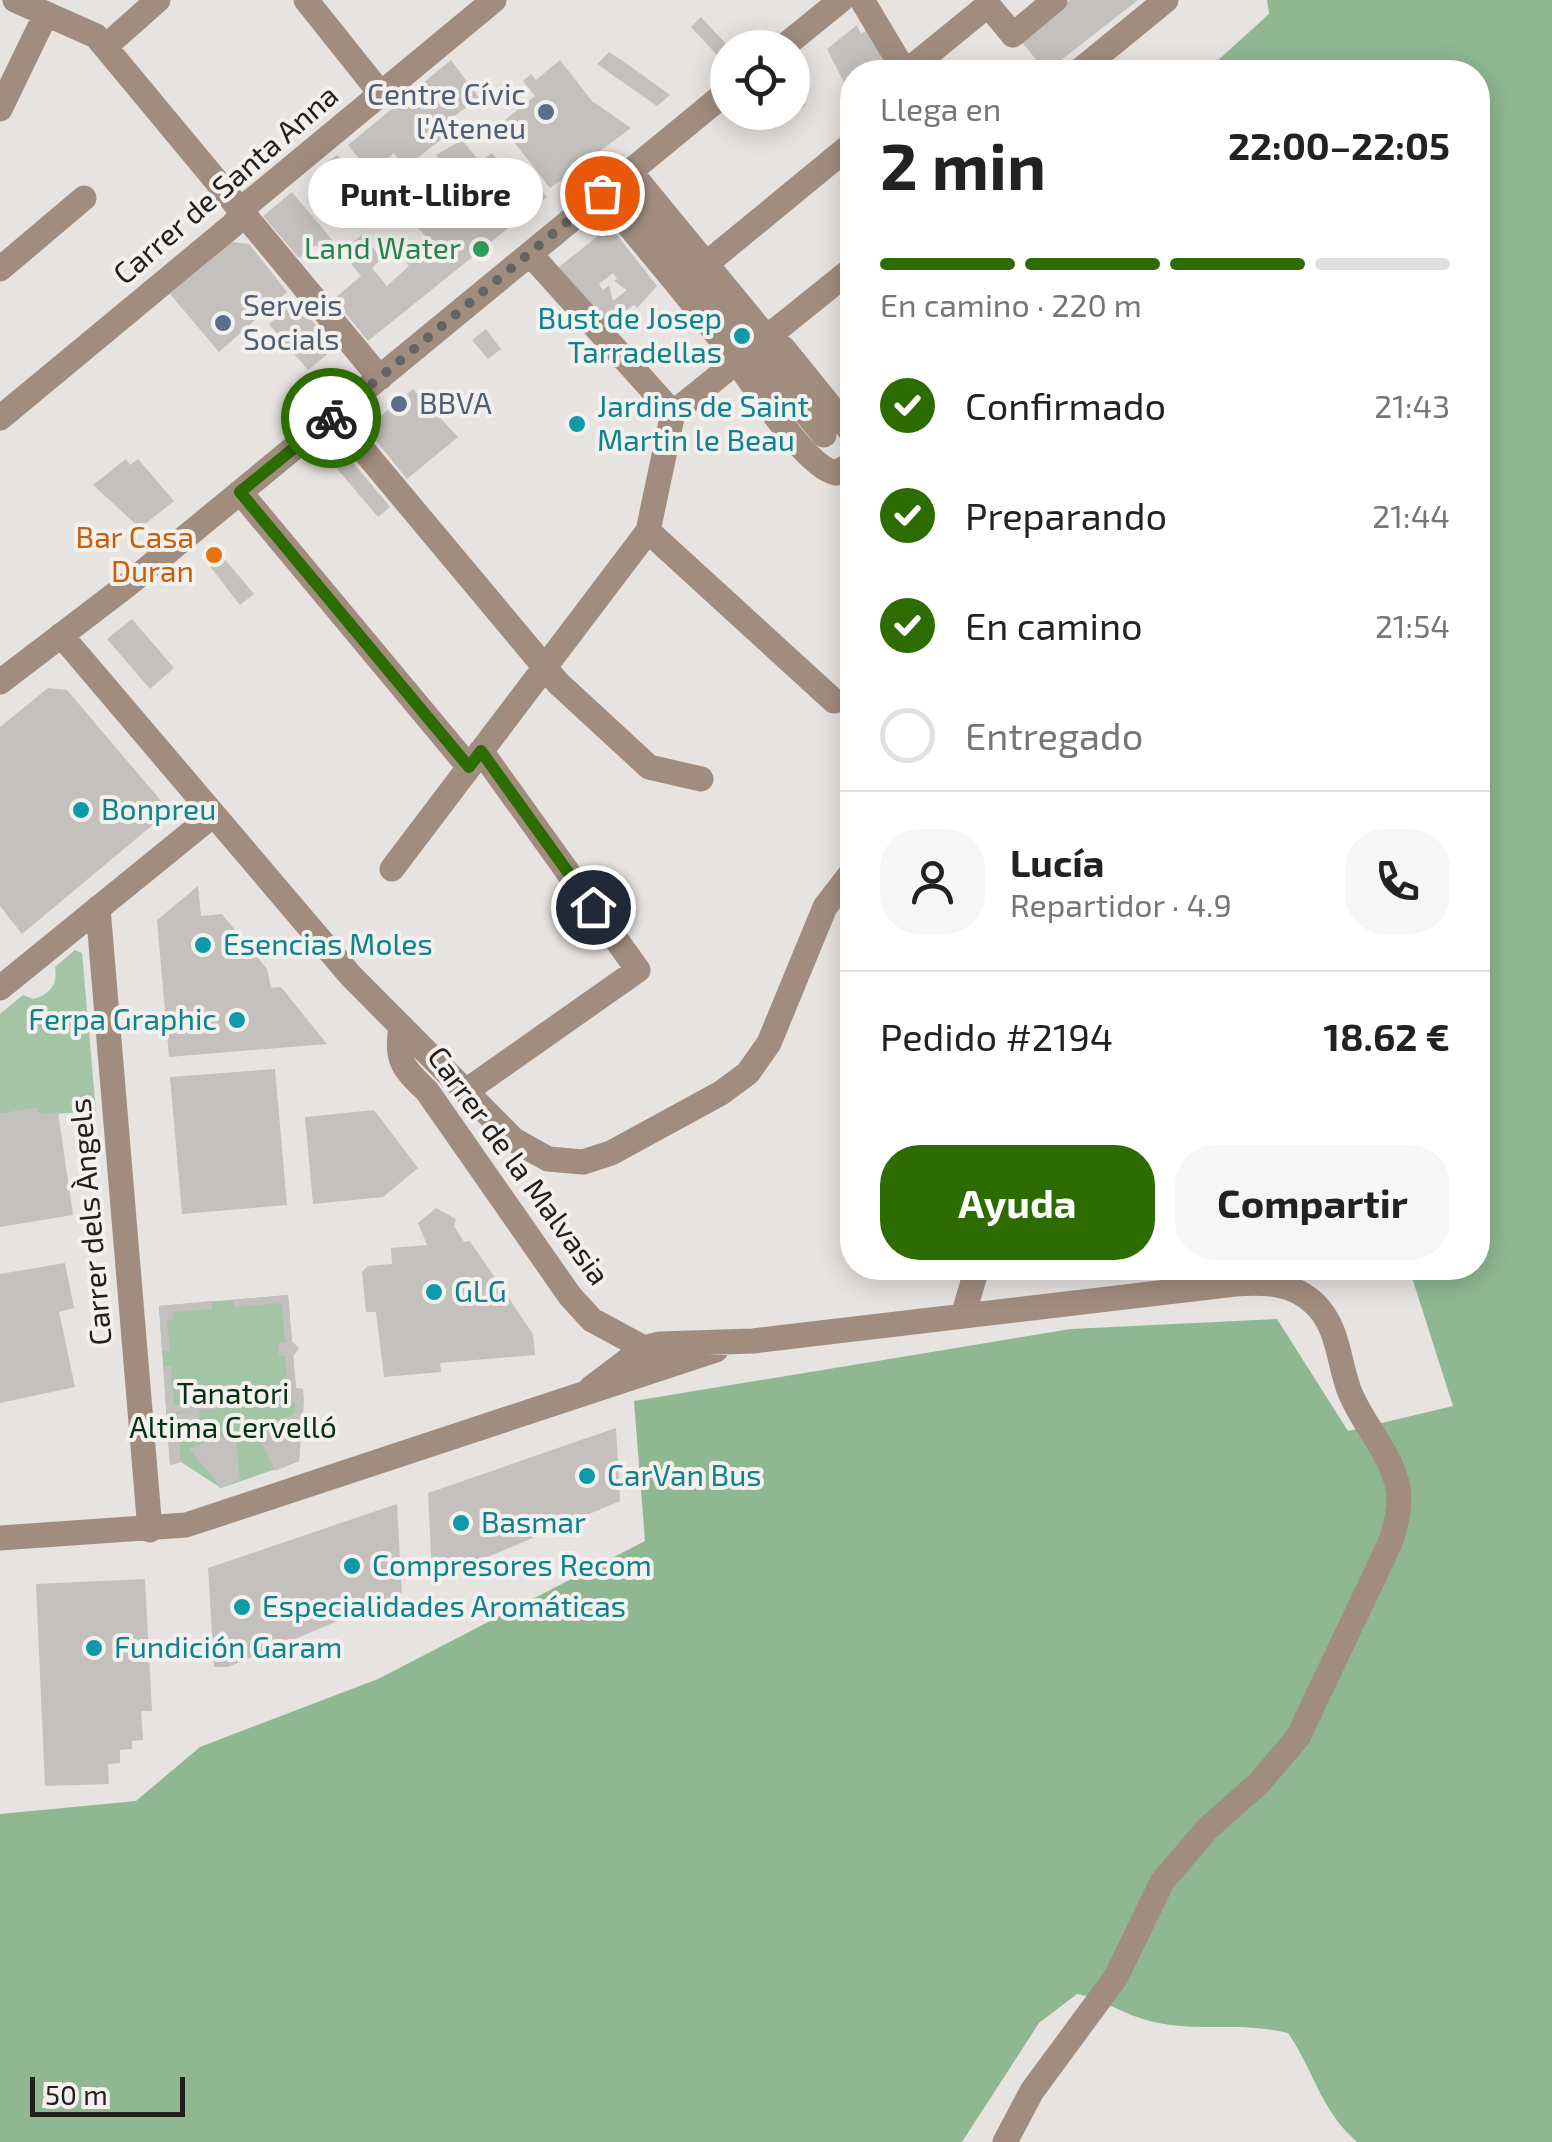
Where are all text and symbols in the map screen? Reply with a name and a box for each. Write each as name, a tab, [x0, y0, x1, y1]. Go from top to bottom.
map controls	[710, 30, 810, 130]
button: locate	[710, 30, 810, 130]
place label: Centre Cívic l'Ateneu	[367, 75, 526, 145]
street label: Carrer de Santa Anna	[105, 76, 344, 291]
text: Llega en	[880, 89, 1001, 127]
marker: Centre Cívic l'Ateneu	[535, 101, 557, 123]
text: 22:00–22:05	[1228, 122, 1450, 168]
text: 2 min	[880, 125, 1046, 203]
pin	[560, 151, 645, 236]
callout: Punt-Llibre	[307, 158, 542, 228]
icon: bag	[575, 166, 630, 221]
text: Punt-Llibre	[340, 174, 511, 212]
place label: Land Water	[304, 229, 461, 265]
marker: Land Water	[470, 238, 492, 260]
text: En camino · 220 m	[880, 285, 1142, 323]
place label: Serveis Socials	[243, 286, 342, 356]
place label: Bust de Josep Tarradellas	[538, 299, 722, 369]
marker: Serveis Socials	[212, 312, 234, 334]
marker: Bust de Josep Tarradellas	[731, 325, 753, 347]
courier	[281, 368, 381, 468]
icon: check	[880, 378, 935, 433]
text: Confirmado	[965, 382, 1166, 428]
place label: BBVA	[419, 384, 492, 420]
text: 21:43	[1374, 386, 1450, 424]
place label: Jardins de Saint Martin le Beau	[597, 387, 809, 457]
icon: bike	[304, 391, 359, 446]
marker: BBVA	[388, 393, 410, 415]
marker: Jardins de Saint Martin le Beau	[566, 413, 588, 435]
icon: check	[880, 488, 935, 543]
text: Preparando	[965, 492, 1167, 538]
text: 21:44	[1372, 496, 1450, 534]
place label: Bar Casa Duran	[76, 518, 194, 588]
marker: Bar Casa Duran	[203, 544, 225, 566]
icon: check	[880, 598, 935, 653]
text: En camino	[965, 602, 1143, 648]
text: 21:54	[1375, 606, 1450, 644]
text: Entregado	[965, 712, 1143, 758]
place label: Bonpreu	[101, 790, 216, 826]
marker: Bonpreu	[70, 799, 92, 821]
button: person	[880, 829, 985, 934]
button: phone	[1345, 829, 1450, 934]
text: Lucía	[1010, 839, 1104, 885]
pin	[551, 865, 636, 950]
icon: home	[566, 880, 621, 935]
text: Repartidor · 4.9	[1010, 885, 1232, 923]
place label: Esencias Moles	[223, 925, 433, 961]
marker: Esencias Moles	[192, 934, 214, 956]
place label: Ferpa Graphic	[28, 1000, 217, 1036]
marker: Ferpa Graphic	[226, 1009, 248, 1031]
text: Pedido #2194	[880, 1013, 1113, 1059]
text: 18.62 €	[1324, 1013, 1450, 1059]
street label: Carrer de la Malvasia	[421, 1039, 618, 1291]
street label: Carrer dels Àngels	[60, 1097, 118, 1347]
button: Ayuda	[880, 1145, 1155, 1260]
button: Compartir	[1175, 1145, 1450, 1260]
place label: GLG	[454, 1272, 507, 1308]
marker: GLG	[423, 1281, 445, 1303]
park label: Tanatori Altima Cervelló	[129, 1374, 337, 1444]
place label: CarVan Bus	[607, 1456, 762, 1492]
marker: CarVan Bus	[576, 1465, 598, 1487]
place label: Basmar	[481, 1503, 586, 1539]
marker: Basmar	[450, 1512, 472, 1534]
place label: Compresores Recom	[372, 1546, 652, 1582]
marker: Compresores Recom	[341, 1555, 363, 1577]
place label: Especialidades Aromáticas	[262, 1587, 626, 1623]
marker: Especialidades Aromáticas	[231, 1596, 253, 1618]
place label: Fundición Garam	[114, 1628, 342, 1664]
marker: Fundición Garam	[83, 1637, 105, 1659]
scale bar	[30, 2072, 185, 2116]
text: 50 m	[45, 2077, 108, 2111]

